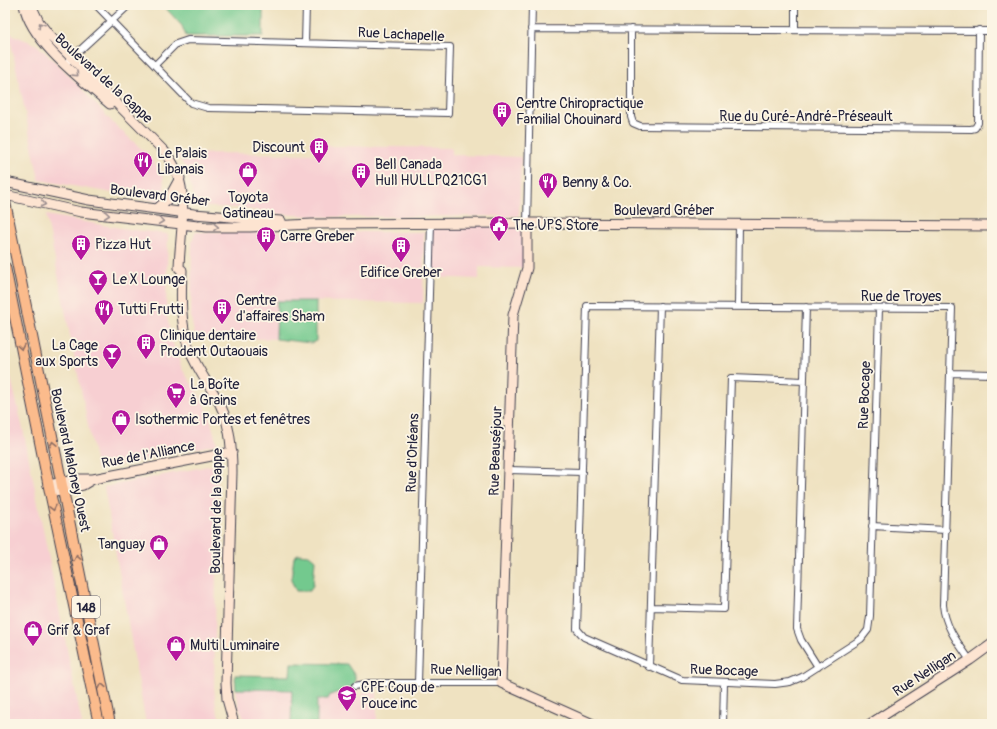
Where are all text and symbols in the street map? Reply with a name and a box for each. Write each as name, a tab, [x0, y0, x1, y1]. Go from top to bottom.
one-way arrow	[39, 22, 46, 29]
street label: Rue Lachapelle	[357, 24, 445, 45]
street label: Boulevard de la Gappe	[51, 30, 156, 127]
one-way arrow	[71, 70, 79, 77]
place label: Centre Chiropractique Familial Chouinard	[516, 95, 644, 128]
building icon: Centre Chiropractique Familial Chouinard	[491, 100, 513, 128]
street label: Rue du Curé-André-Préseault	[719, 108, 893, 125]
building icon: Discount	[308, 136, 330, 164]
place label: Discount	[252, 139, 305, 156]
place label: Le Palais Libanais	[157, 145, 208, 178]
restaurant icon: Le Palais Libanais	[132, 150, 154, 178]
place label: Bell Canada Hull HULLPQ21CG1	[375, 156, 487, 189]
shop icon: Toyota Gatineau	[237, 160, 259, 188]
building icon: Bell Canada Hull HULLPQ21CG1	[350, 161, 372, 189]
restaurant icon: Benny & Co.	[537, 171, 559, 199]
place label: Benny & Co.	[562, 174, 632, 191]
street label: Boulevard Gréber	[109, 181, 211, 210]
place label: Toyota Gatineau	[222, 189, 274, 222]
one-way arrow	[40, 200, 46, 208]
street label: Boulevard Gréber	[614, 202, 714, 219]
one-way arrow	[104, 210, 110, 219]
public building icon: The UPS Store	[488, 214, 510, 242]
one-way arrow	[158, 217, 164, 226]
place label: The UPS Store	[513, 217, 599, 234]
one-way arrow	[213, 223, 219, 231]
building icon: Carre Greber	[255, 225, 277, 253]
place label: Carre Greber	[280, 228, 354, 245]
building icon: Pizza Hut	[70, 233, 92, 261]
building icon: Edifice Greber	[390, 235, 412, 263]
place label: Pizza Hut	[95, 236, 151, 253]
place label: Edifice Greber	[360, 264, 442, 281]
bar icon: Le X Lounge	[87, 268, 109, 296]
place label: Le X Lounge	[112, 271, 185, 288]
street label: Rue de Troyes	[861, 288, 942, 305]
place label: Centre d'affaires Sham	[236, 292, 325, 325]
building icon: Centre d'affaires Sham	[211, 297, 233, 325]
restaurant icon: Tutti Frutti	[93, 298, 115, 326]
place label: Tutti Frutti	[118, 301, 184, 318]
place label: Clinique dentaire Prodent Outaouais	[160, 327, 268, 360]
building icon: Clinique dentaire Prodent Outaouais	[135, 332, 157, 360]
place label: La Cage aux Sports	[36, 337, 99, 370]
bar icon: La Cage aux Sports	[101, 342, 123, 370]
one-way arrow	[16, 344, 24, 350]
street label: Rue Bocage	[855, 361, 874, 429]
place label: La Boîte à Grains	[190, 376, 240, 409]
supermarket icon: La Boîte à Grains	[165, 381, 187, 409]
street label: Boulevard Maloney Ouest	[47, 387, 94, 534]
street label: Rue Beauséjour	[485, 406, 506, 496]
shop icon: Isothermic Portes et fenêtres	[110, 408, 132, 436]
place label: Isothermic Portes et fenêtres	[135, 411, 311, 428]
street label: Rue d'Orléans	[403, 412, 422, 493]
street label: Rue de l'Alliance	[100, 437, 196, 472]
one-way arrow	[50, 441, 58, 447]
street label: Boulevard de la Gappe	[207, 448, 226, 574]
one-way arrow	[49, 504, 57, 511]
shop icon: Tanguay	[148, 533, 170, 561]
place label: Tanguay	[97, 536, 145, 553]
one-way arrow	[73, 555, 81, 561]
road number: 148	[72, 596, 100, 618]
shop icon: Grif & Graf	[22, 619, 44, 647]
place label: Grif & Graf	[47, 622, 111, 639]
shop icon: Multi Luminaire	[165, 634, 187, 662]
place label: Multi Luminaire	[190, 637, 280, 654]
street label: Rue Nelligan	[890, 647, 959, 700]
street label: Rue Nelligan	[430, 661, 502, 680]
street label: Rue Bocage	[690, 661, 758, 680]
place label: CPE Coup de Pouce inc	[361, 679, 435, 712]
one-way arrow	[99, 683, 107, 689]
school or university icon: CPE Coup de Pouce inc	[336, 684, 358, 712]

